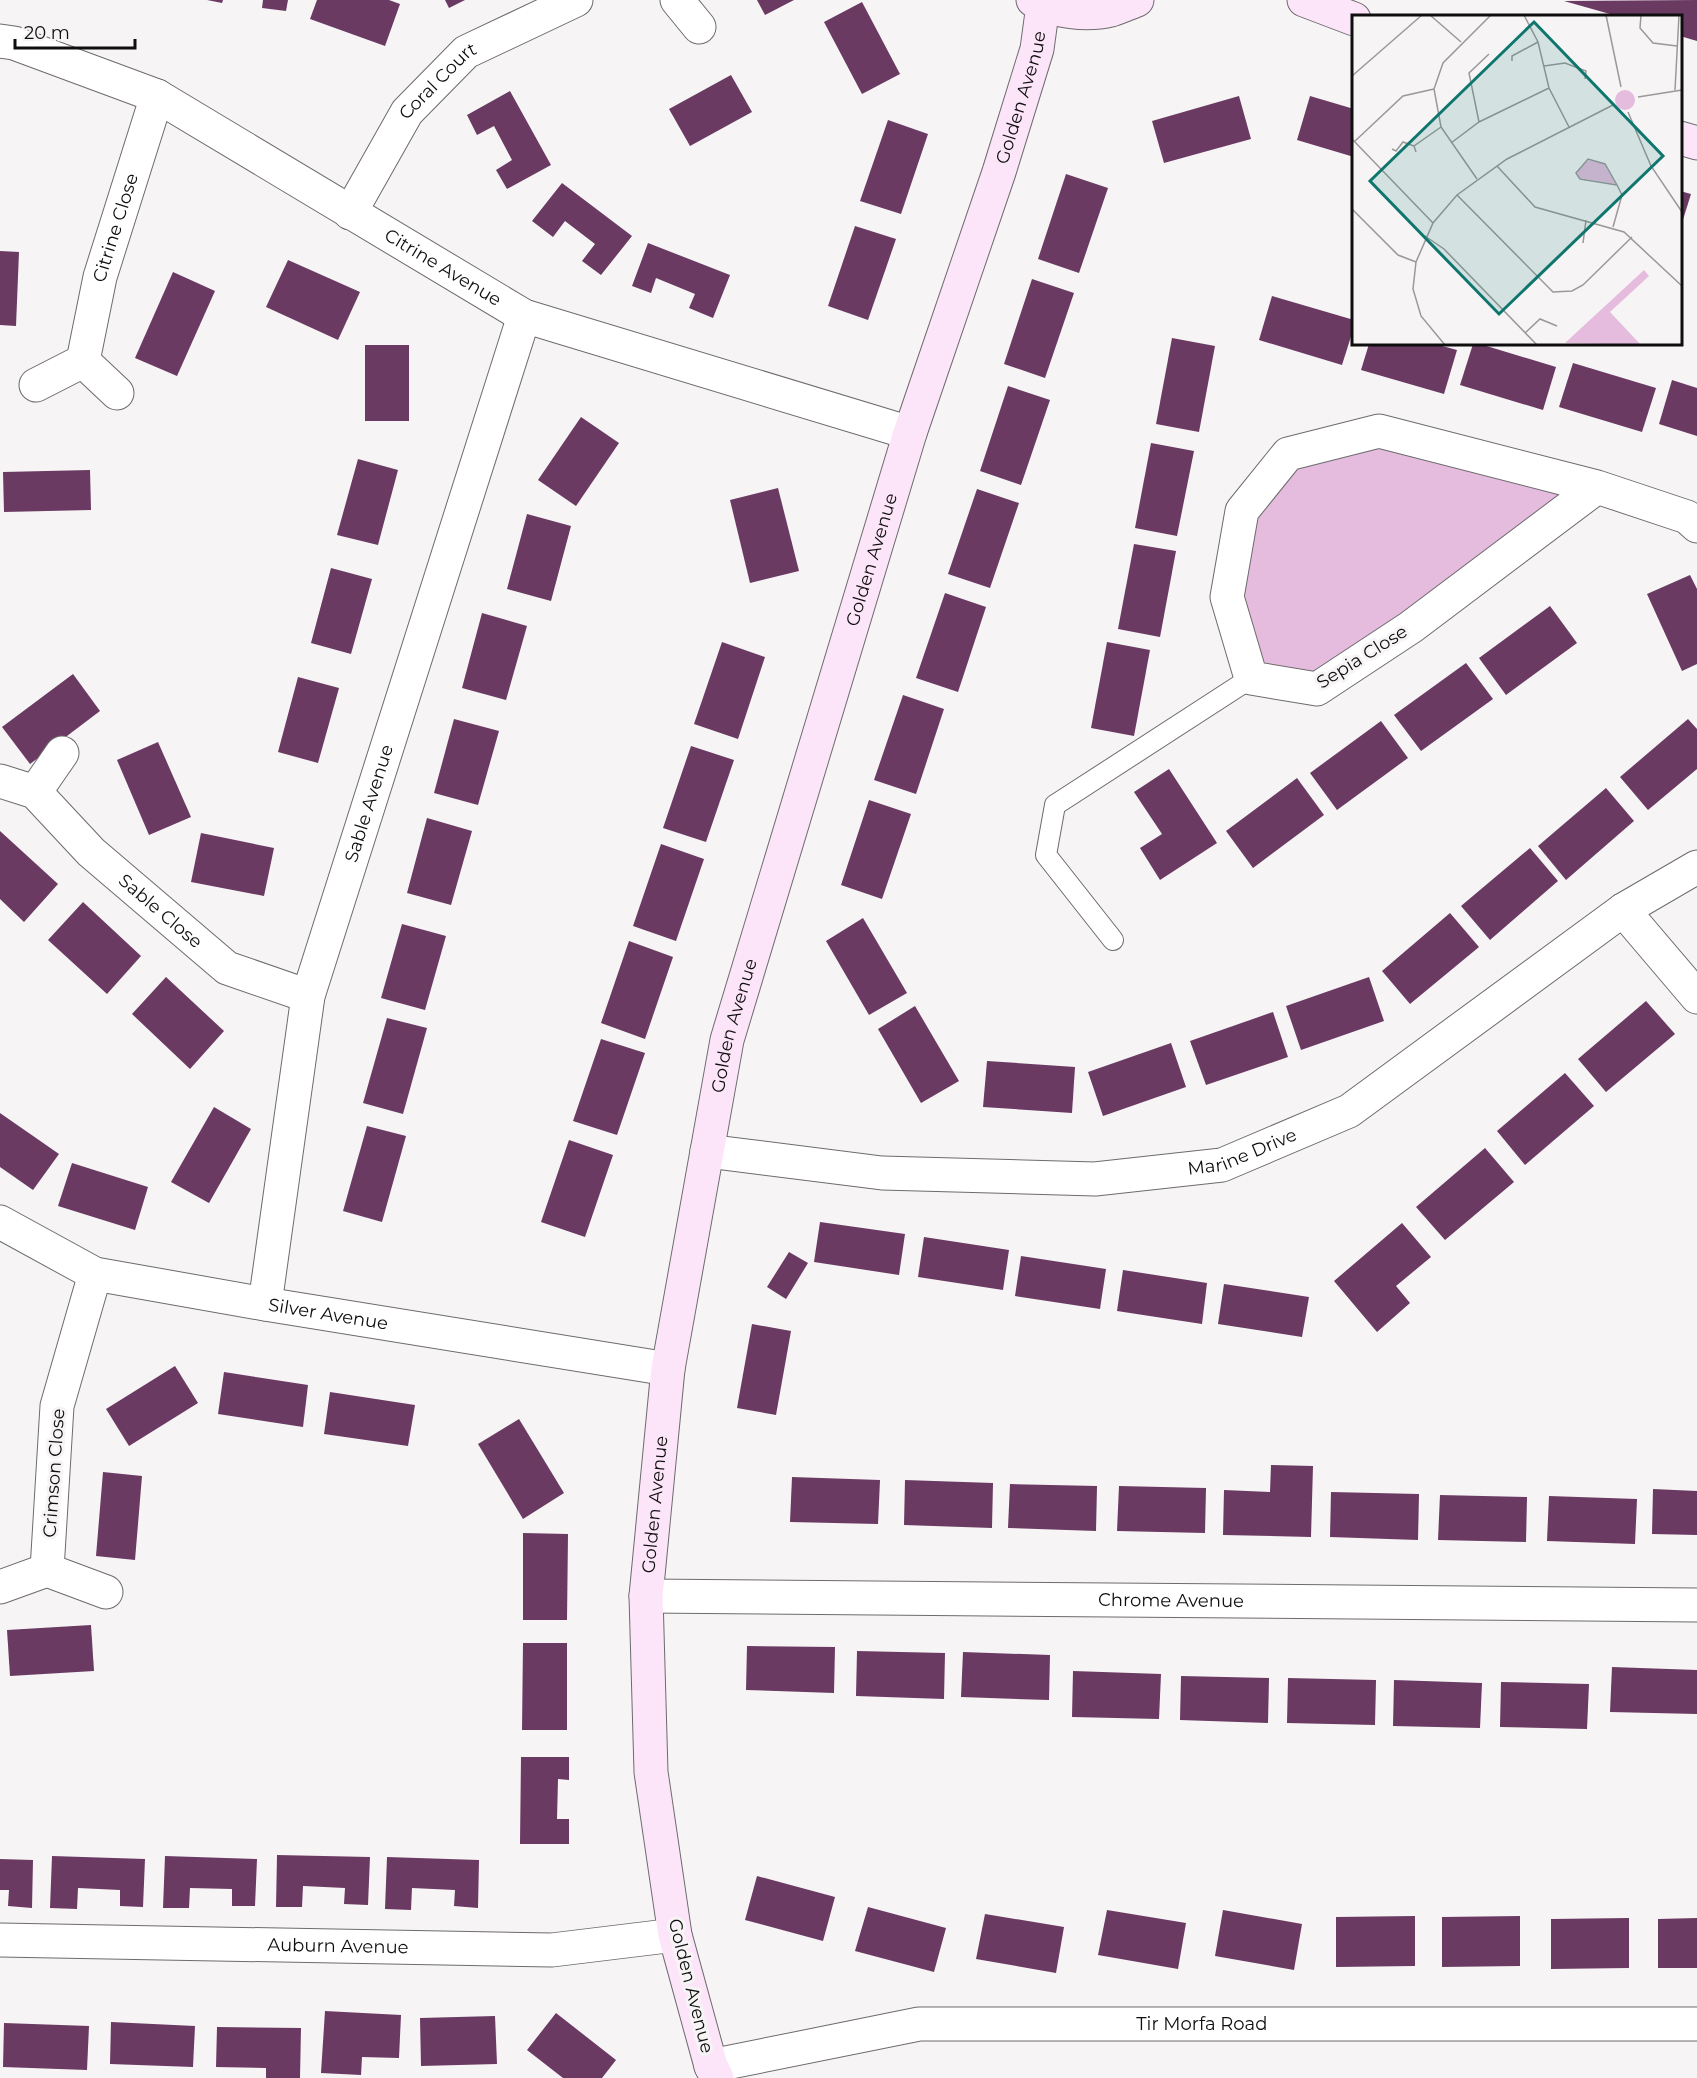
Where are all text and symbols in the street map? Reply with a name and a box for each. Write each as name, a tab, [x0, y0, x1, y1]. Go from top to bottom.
scale bar	[15, 12, 135, 50]
inset map	[1352, 15, 1682, 345]
text: 20 m	[24, 22, 70, 44]
street label: Golden Avenue	[991, 29, 1050, 167]
street label: Coral Court	[394, 38, 480, 123]
street label: Citrine Close	[88, 170, 143, 285]
street label: Citrine Avenue	[380, 224, 505, 311]
street label: Golden Avenue	[841, 490, 902, 629]
street label: Sepia Close	[1313, 620, 1412, 694]
street label: Sable Avenue	[340, 742, 398, 865]
street label: Sable Close	[114, 869, 207, 953]
street label: Golden Avenue	[707, 956, 762, 1095]
street label: Marine Drive	[1186, 1123, 1300, 1180]
street label: Silver Avenue	[267, 1294, 390, 1335]
street label: Crimson Close	[39, 1408, 69, 1538]
street label: Golden Avenue	[637, 1435, 672, 1574]
street label: Chrome Avenue	[1098, 1589, 1244, 1612]
street label: Golden Avenue	[664, 1916, 718, 2056]
street label: Auburn Avenue	[267, 1934, 409, 1958]
street label: Tir Morfa Road	[1136, 2013, 1267, 2035]

